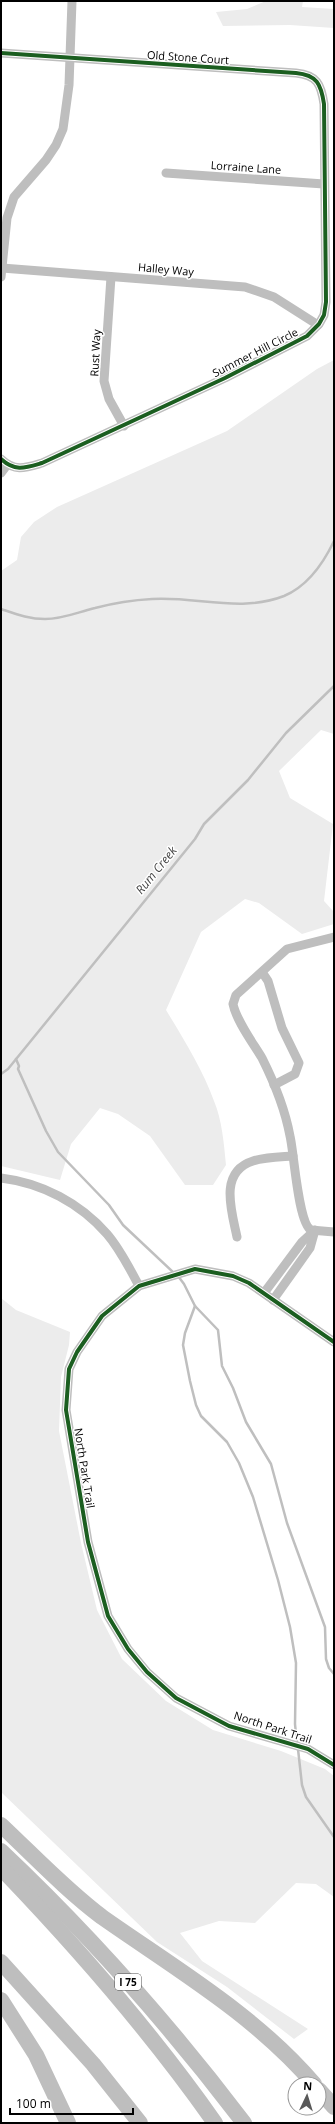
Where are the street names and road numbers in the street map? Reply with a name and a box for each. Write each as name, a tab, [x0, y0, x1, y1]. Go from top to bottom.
street label: Old Stone Court	[147, 47, 229, 67]
street label: Lorraine Lane	[210, 157, 282, 177]
street label: Halley Way	[137, 259, 195, 279]
street label: Summer Hill Circle	[210, 324, 300, 380]
street label: Rust Way	[86, 328, 104, 377]
street label: North Park Trail	[71, 1427, 99, 1509]
street label: North Park Trail	[232, 1707, 314, 1747]
road number: I 75	[115, 1974, 141, 1990]

